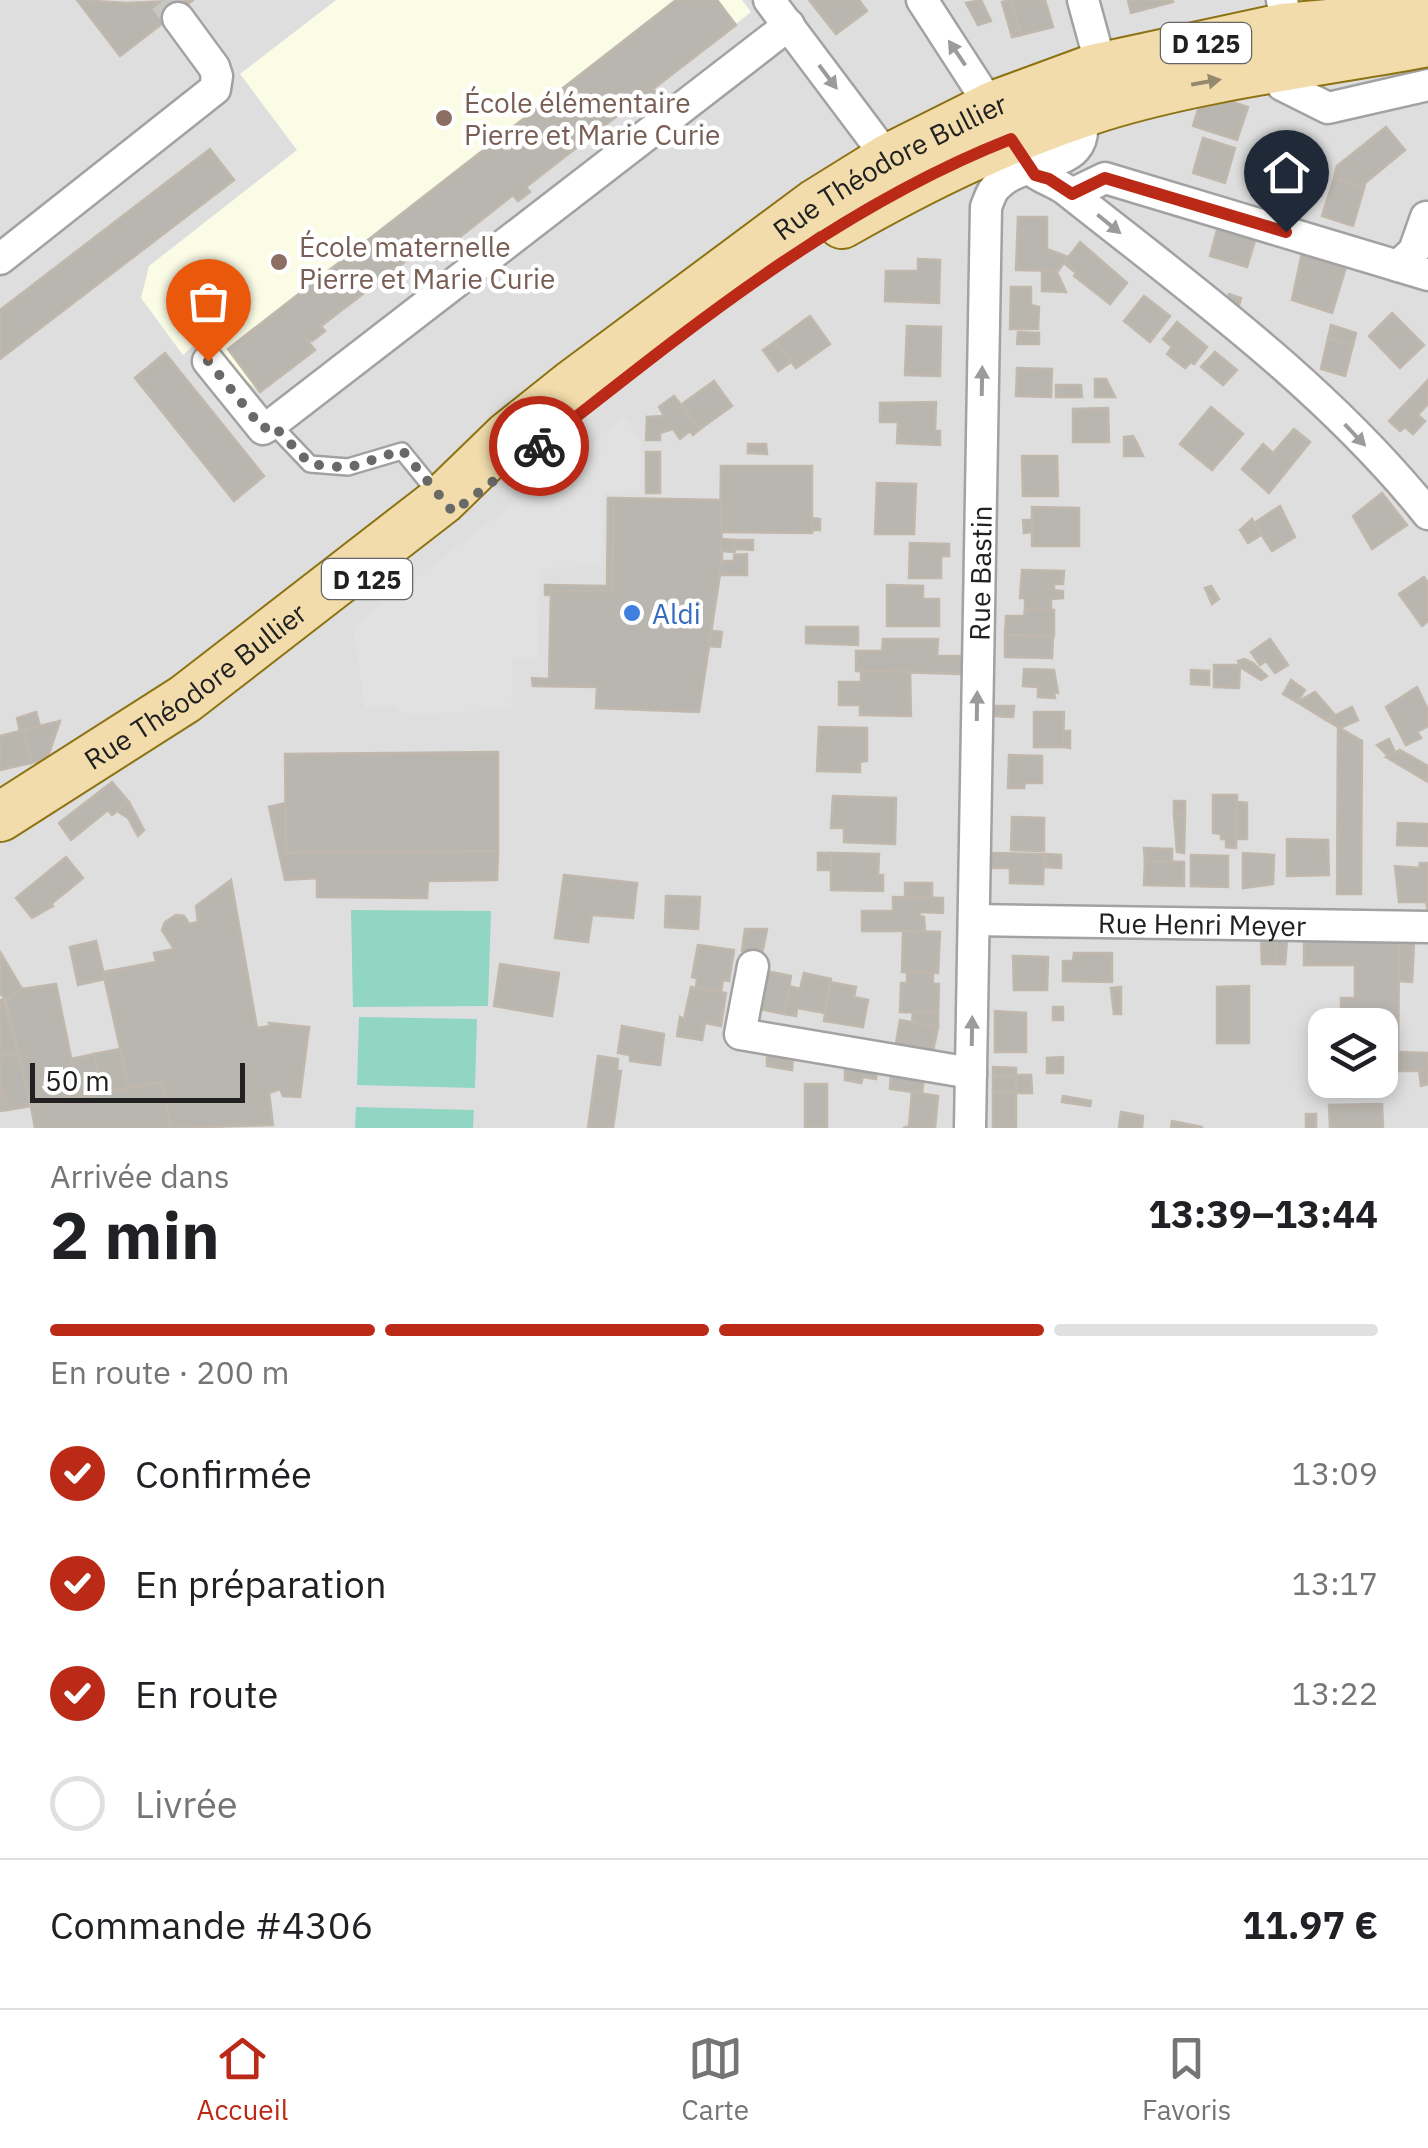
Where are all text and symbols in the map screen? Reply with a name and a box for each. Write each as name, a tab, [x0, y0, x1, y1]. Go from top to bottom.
road number: D 125	[1161, 23, 1251, 63]
one-way arrow	[948, 40, 967, 67]
one-way arrow	[818, 64, 838, 90]
one-way arrow	[1191, 74, 1223, 89]
place label: École élémentaire Pierre et Marie Curie	[464, 84, 720, 153]
street label: Rue Théodore Bullier	[765, 84, 1011, 248]
marker: École élémentaire Pierre et Marie Curie	[433, 107, 455, 129]
pin	[1244, 130, 1329, 233]
icon: home	[1259, 145, 1314, 200]
one-way arrow	[1095, 213, 1121, 234]
place label: École maternelle Pierre et Marie Curie	[299, 228, 555, 297]
marker: École maternelle Pierre et Marie Curie	[268, 251, 290, 273]
pin	[166, 259, 251, 362]
icon: bag	[181, 274, 236, 329]
one-way arrow	[975, 364, 991, 396]
courier	[489, 396, 589, 496]
icon: bike	[512, 419, 567, 474]
one-way arrow	[1342, 423, 1366, 447]
street label: Rue Bastin	[960, 505, 999, 641]
road number: D 125	[322, 559, 412, 599]
street label: Rue Théodore Bullier	[77, 594, 313, 777]
place label: Aldi	[652, 595, 701, 632]
marker: Aldi	[621, 602, 643, 624]
one-way arrow	[970, 689, 986, 721]
street label: Rue Henri Meyer	[1098, 903, 1306, 944]
map controls	[1308, 1008, 1398, 1098]
button: layers	[1308, 1008, 1398, 1098]
one-way arrow	[964, 1014, 980, 1046]
scale bar	[30, 1058, 245, 1102]
text: 50 m	[45, 1062, 110, 1099]
text: Arrivée dans	[50, 1155, 230, 1197]
text: 13:39–13:44	[1148, 1189, 1378, 1238]
text: 2 min	[50, 1192, 220, 1277]
text: En route · 200 m	[50, 1351, 289, 1393]
icon: check	[50, 1446, 105, 1501]
text: Confirmée	[135, 1449, 312, 1498]
text: 13:09	[1292, 1452, 1378, 1494]
icon: check	[50, 1556, 105, 1611]
text: En préparation	[135, 1559, 387, 1608]
text: 13:17	[1292, 1562, 1378, 1604]
icon: check	[50, 1666, 105, 1721]
text: En route	[135, 1669, 278, 1718]
text: 13:22	[1292, 1672, 1378, 1714]
text: Livrée	[135, 1779, 238, 1828]
text: Commande #4306	[50, 1900, 373, 1949]
text: 11.97 €	[1242, 1900, 1378, 1949]
tab: Accueil	[196, 2031, 288, 2128]
tab: Carte	[681, 2031, 749, 2128]
tab: Favoris	[1142, 2031, 1232, 2128]

